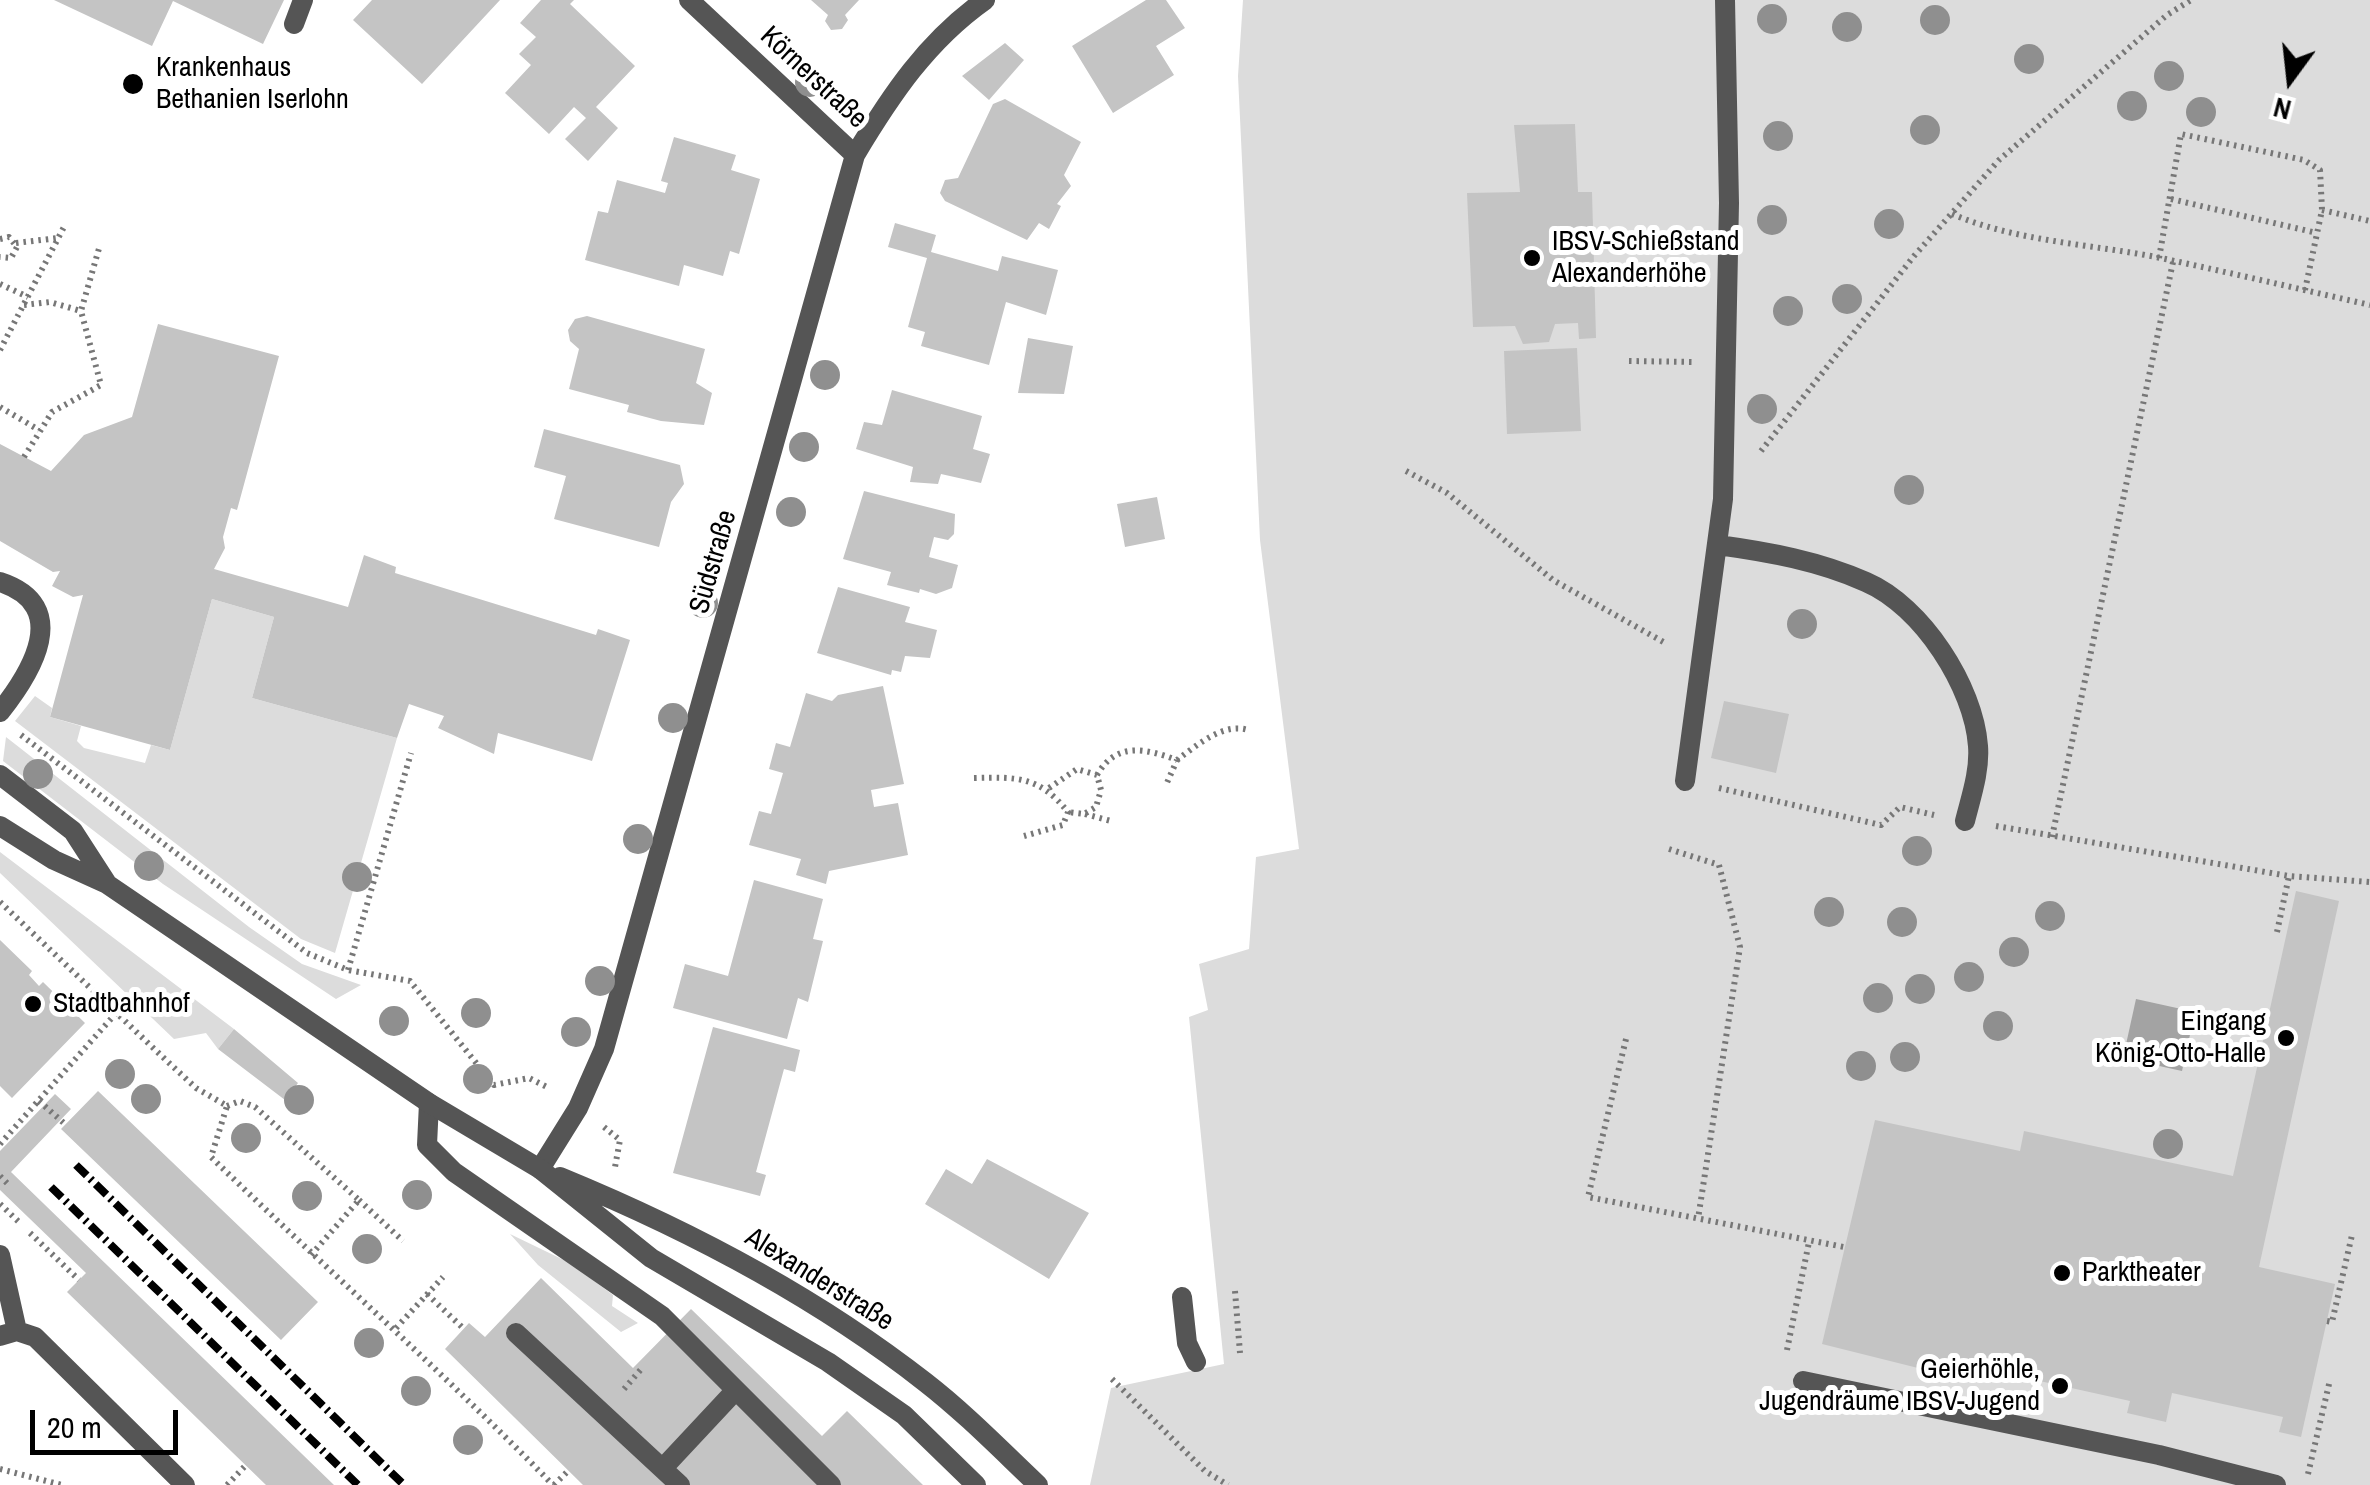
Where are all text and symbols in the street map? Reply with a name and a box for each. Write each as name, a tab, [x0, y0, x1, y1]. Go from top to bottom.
street label: Körnerstraße	[753, 20, 873, 136]
north arrow	[2240, 30, 2340, 130]
place label: Krankenhaus Bethanien Iserlohn	[156, 51, 349, 117]
marker: Krankenhaus Bethanien Iserlohn	[120, 71, 146, 97]
text: N	[2269, 88, 2295, 129]
place label: IBSV-Schießstand Alexanderhöhe	[1552, 225, 1740, 291]
marker: IBSV-Schießstand Alexanderhöhe	[1521, 247, 1543, 269]
street label: Südstraße	[683, 506, 745, 618]
place label: Stadtbahnhof	[53, 987, 190, 1021]
marker: Stadtbahnhof	[22, 993, 44, 1015]
place label: Eingang König-Otto-Halle	[2095, 1005, 2266, 1071]
marker: Eingang König-Otto-Halle	[2275, 1027, 2297, 1049]
street label: Alexanderstraße	[739, 1221, 899, 1339]
place label: Parktheater	[2082, 1256, 2201, 1290]
marker: Parktheater	[2051, 1262, 2073, 1284]
place label: Geierhöhle, Jugendräume IBSV-Jugend	[1759, 1353, 2040, 1419]
marker: Geierhöhle, Jugendräume IBSV-Jugend	[2049, 1375, 2071, 1397]
scale bar	[35, 1390, 182, 1452]
text: 20 m	[47, 1407, 102, 1447]

